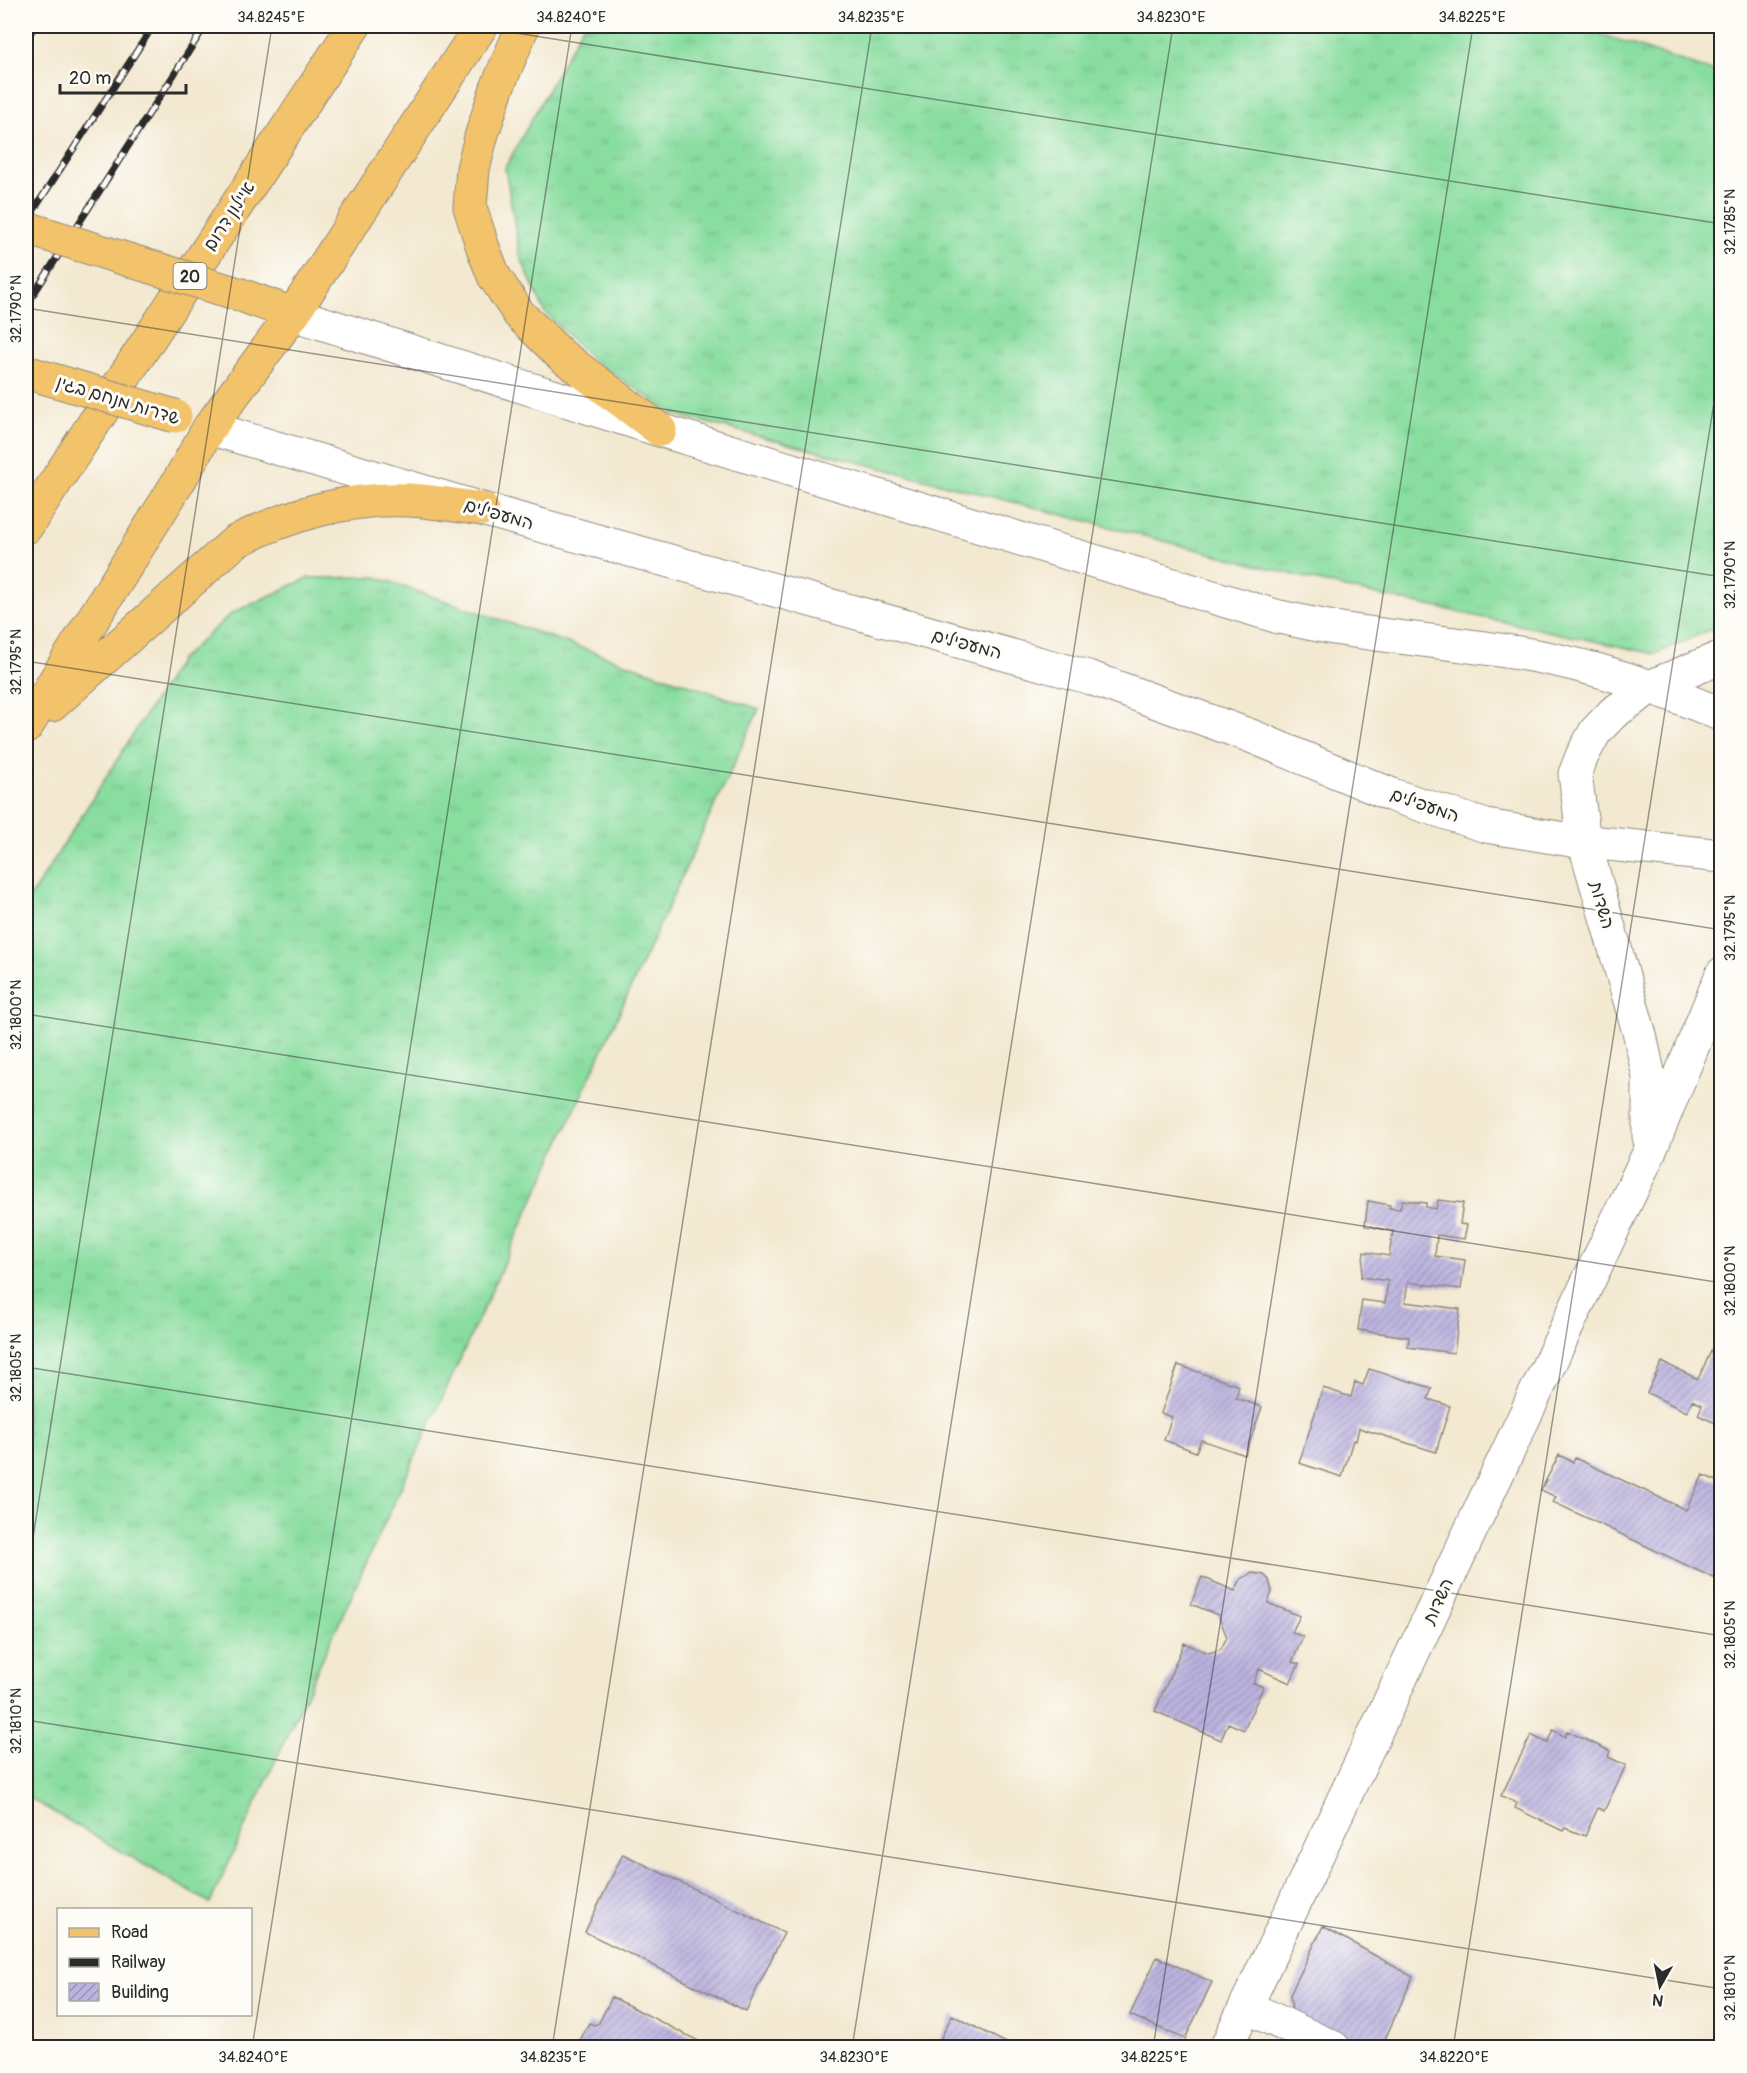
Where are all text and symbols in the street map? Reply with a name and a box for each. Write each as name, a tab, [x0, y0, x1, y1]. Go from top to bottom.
text: 34.8245°E	[237, 8, 305, 27]
text: 34.8240°E	[536, 8, 606, 27]
text: 34.8235°E	[838, 8, 905, 27]
text: 34.8230°E	[1137, 8, 1206, 27]
text: 34.8225°E	[1438, 8, 1506, 27]
scale bar	[60, 57, 186, 95]
text: 20 m	[69, 67, 111, 90]
street label: איילון דרום	[198, 177, 260, 255]
text: 32.1785°N	[1721, 189, 1740, 255]
road number: 20	[174, 263, 207, 289]
text: 32.1790°N	[7, 275, 26, 343]
street label: שדרות מנחם בגין	[53, 371, 182, 430]
street label: המעפילים	[461, 494, 536, 535]
text: 32.1790°N	[1721, 541, 1740, 609]
street label: המעפילים	[929, 624, 1004, 665]
text: 32.1795°N	[7, 629, 26, 695]
street label: המעפילים	[1387, 783, 1462, 828]
street label: השדות	[1584, 878, 1619, 932]
text: 32.1795°N	[1721, 895, 1740, 961]
text: 32.1800°N	[7, 980, 26, 1050]
text: 32.1800°N	[1721, 1246, 1740, 1316]
text: 32.1805°N	[7, 1334, 26, 1402]
street label: השדות	[1417, 1574, 1459, 1629]
text: 32.1805°N	[1721, 1601, 1740, 1669]
text: 32.1810°N	[7, 1688, 26, 1754]
legend	[57, 1908, 252, 2016]
text: Road	[111, 1921, 148, 1944]
text: Railway	[111, 1951, 166, 1974]
text: 32.1810°N	[1721, 1955, 1740, 2021]
north arrow	[1630, 1956, 1690, 2016]
text: Building	[111, 1981, 169, 2004]
text: N	[1651, 1989, 1665, 2011]
text: 34.8240°E	[218, 2048, 288, 2067]
text: 34.8235°E	[520, 2048, 587, 2067]
text: 34.8230°E	[820, 2048, 889, 2067]
text: 34.8225°E	[1120, 2048, 1188, 2067]
text: 34.8220°E	[1419, 2048, 1489, 2067]

